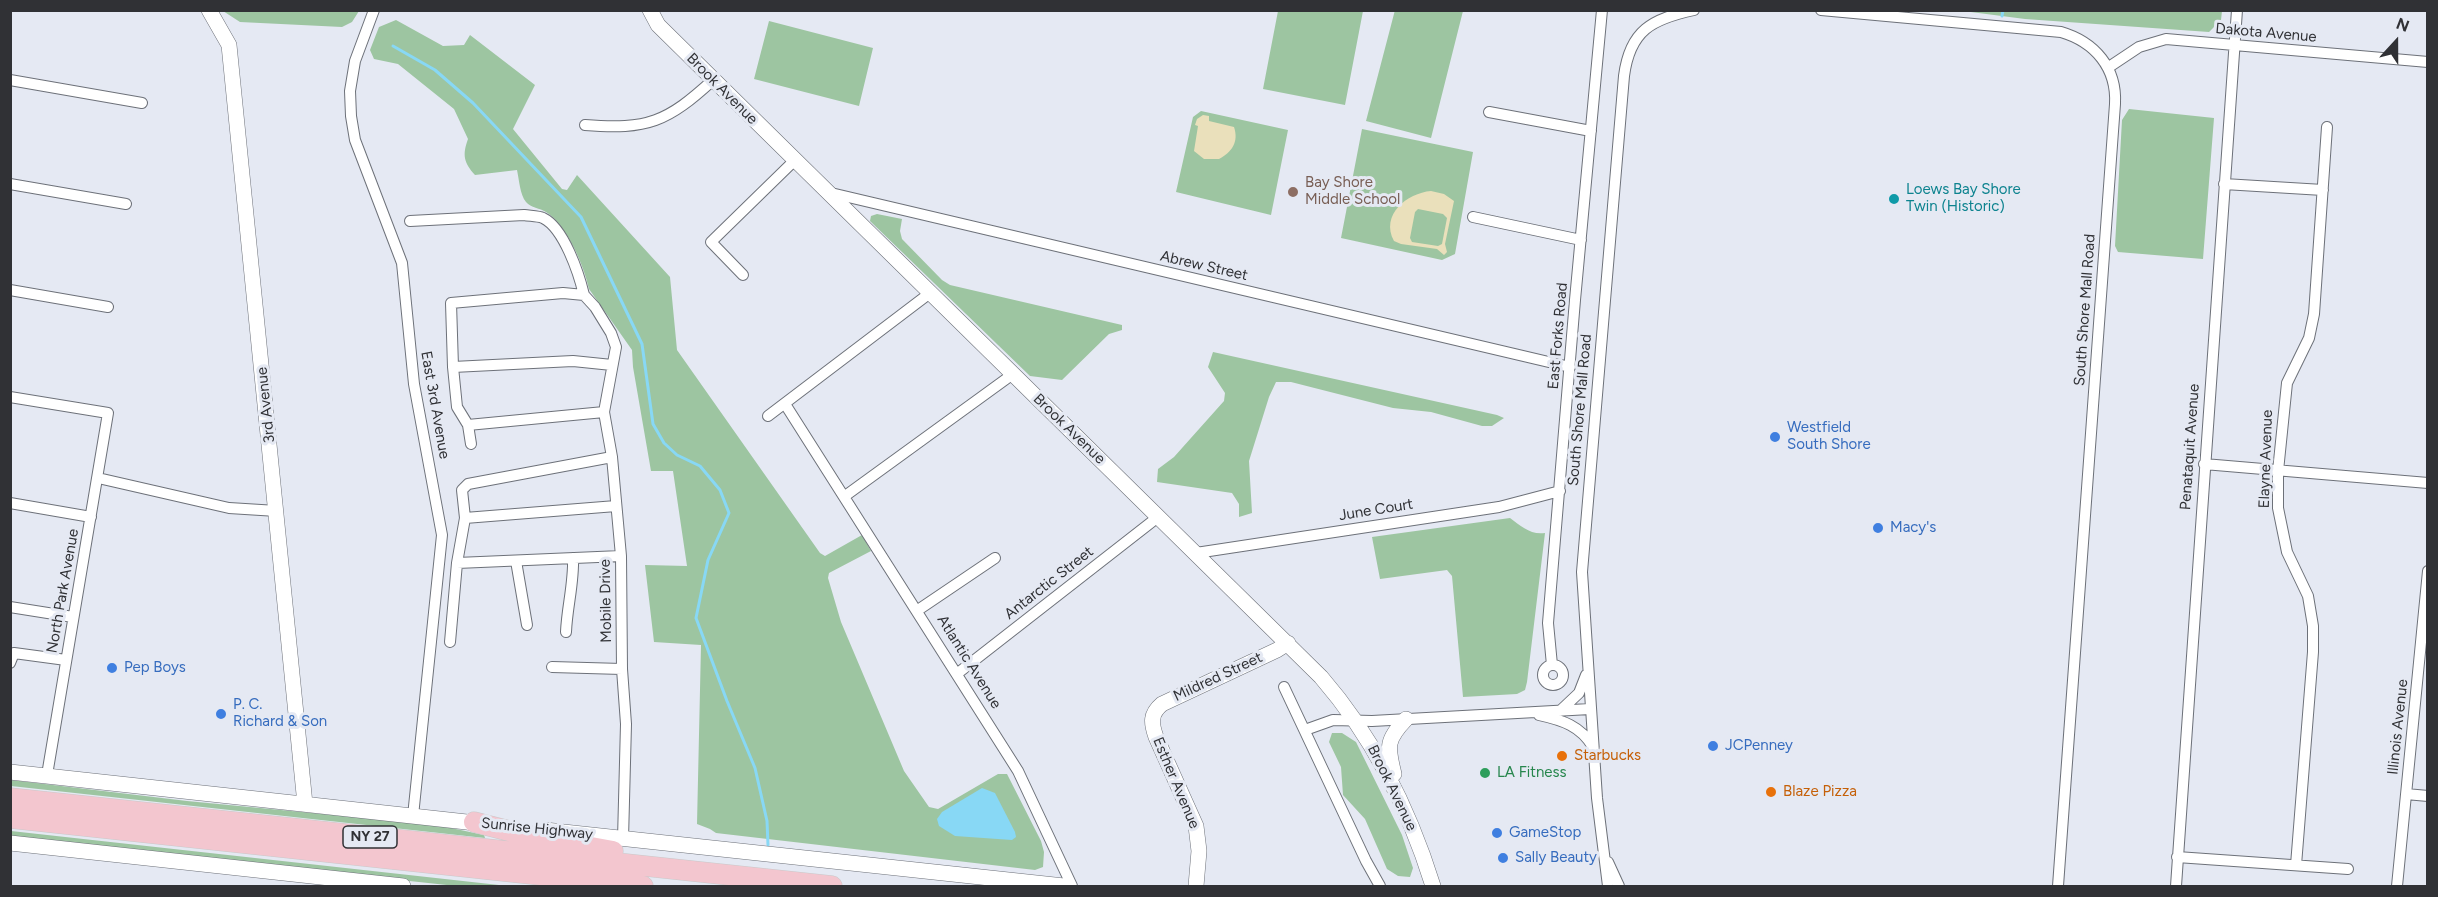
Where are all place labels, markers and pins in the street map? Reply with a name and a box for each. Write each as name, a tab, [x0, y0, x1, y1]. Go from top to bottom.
place label: Bay Shore Middle School	[1305, 174, 1400, 209]
place label: Loews Bay Shore Twin (Historic)	[1906, 181, 2021, 216]
marker: Bay Shore Middle School	[1286, 185, 1300, 199]
marker: Loews Bay Shore Twin (Historic)	[1887, 192, 1901, 206]
place label: Westfield South Shore	[1787, 419, 1871, 454]
marker: Westfield South Shore	[1768, 430, 1782, 444]
place label: Macy's	[1890, 519, 1936, 537]
marker: Macy's	[1871, 521, 1885, 535]
place label: Pep Boys	[124, 659, 186, 677]
marker: Pep Boys	[105, 661, 119, 675]
place label: P. C. Richard & Son	[233, 696, 327, 731]
marker: P. C. Richard & Son	[214, 707, 228, 721]
place label: JCPenney	[1725, 737, 1793, 755]
marker: JCPenney	[1706, 739, 1720, 753]
place label: Starbucks	[1574, 747, 1641, 765]
marker: Starbucks	[1555, 749, 1569, 763]
place label: LA Fitness	[1497, 764, 1566, 782]
marker: LA Fitness	[1478, 766, 1492, 780]
place label: Blaze Pizza	[1783, 783, 1857, 801]
marker: Blaze Pizza	[1764, 785, 1778, 799]
place label: GameStop	[1509, 824, 1581, 842]
marker: GameStop	[1490, 826, 1504, 840]
place label: Sally Beauty	[1515, 849, 1597, 867]
marker: Sally Beauty	[1496, 851, 1510, 865]

